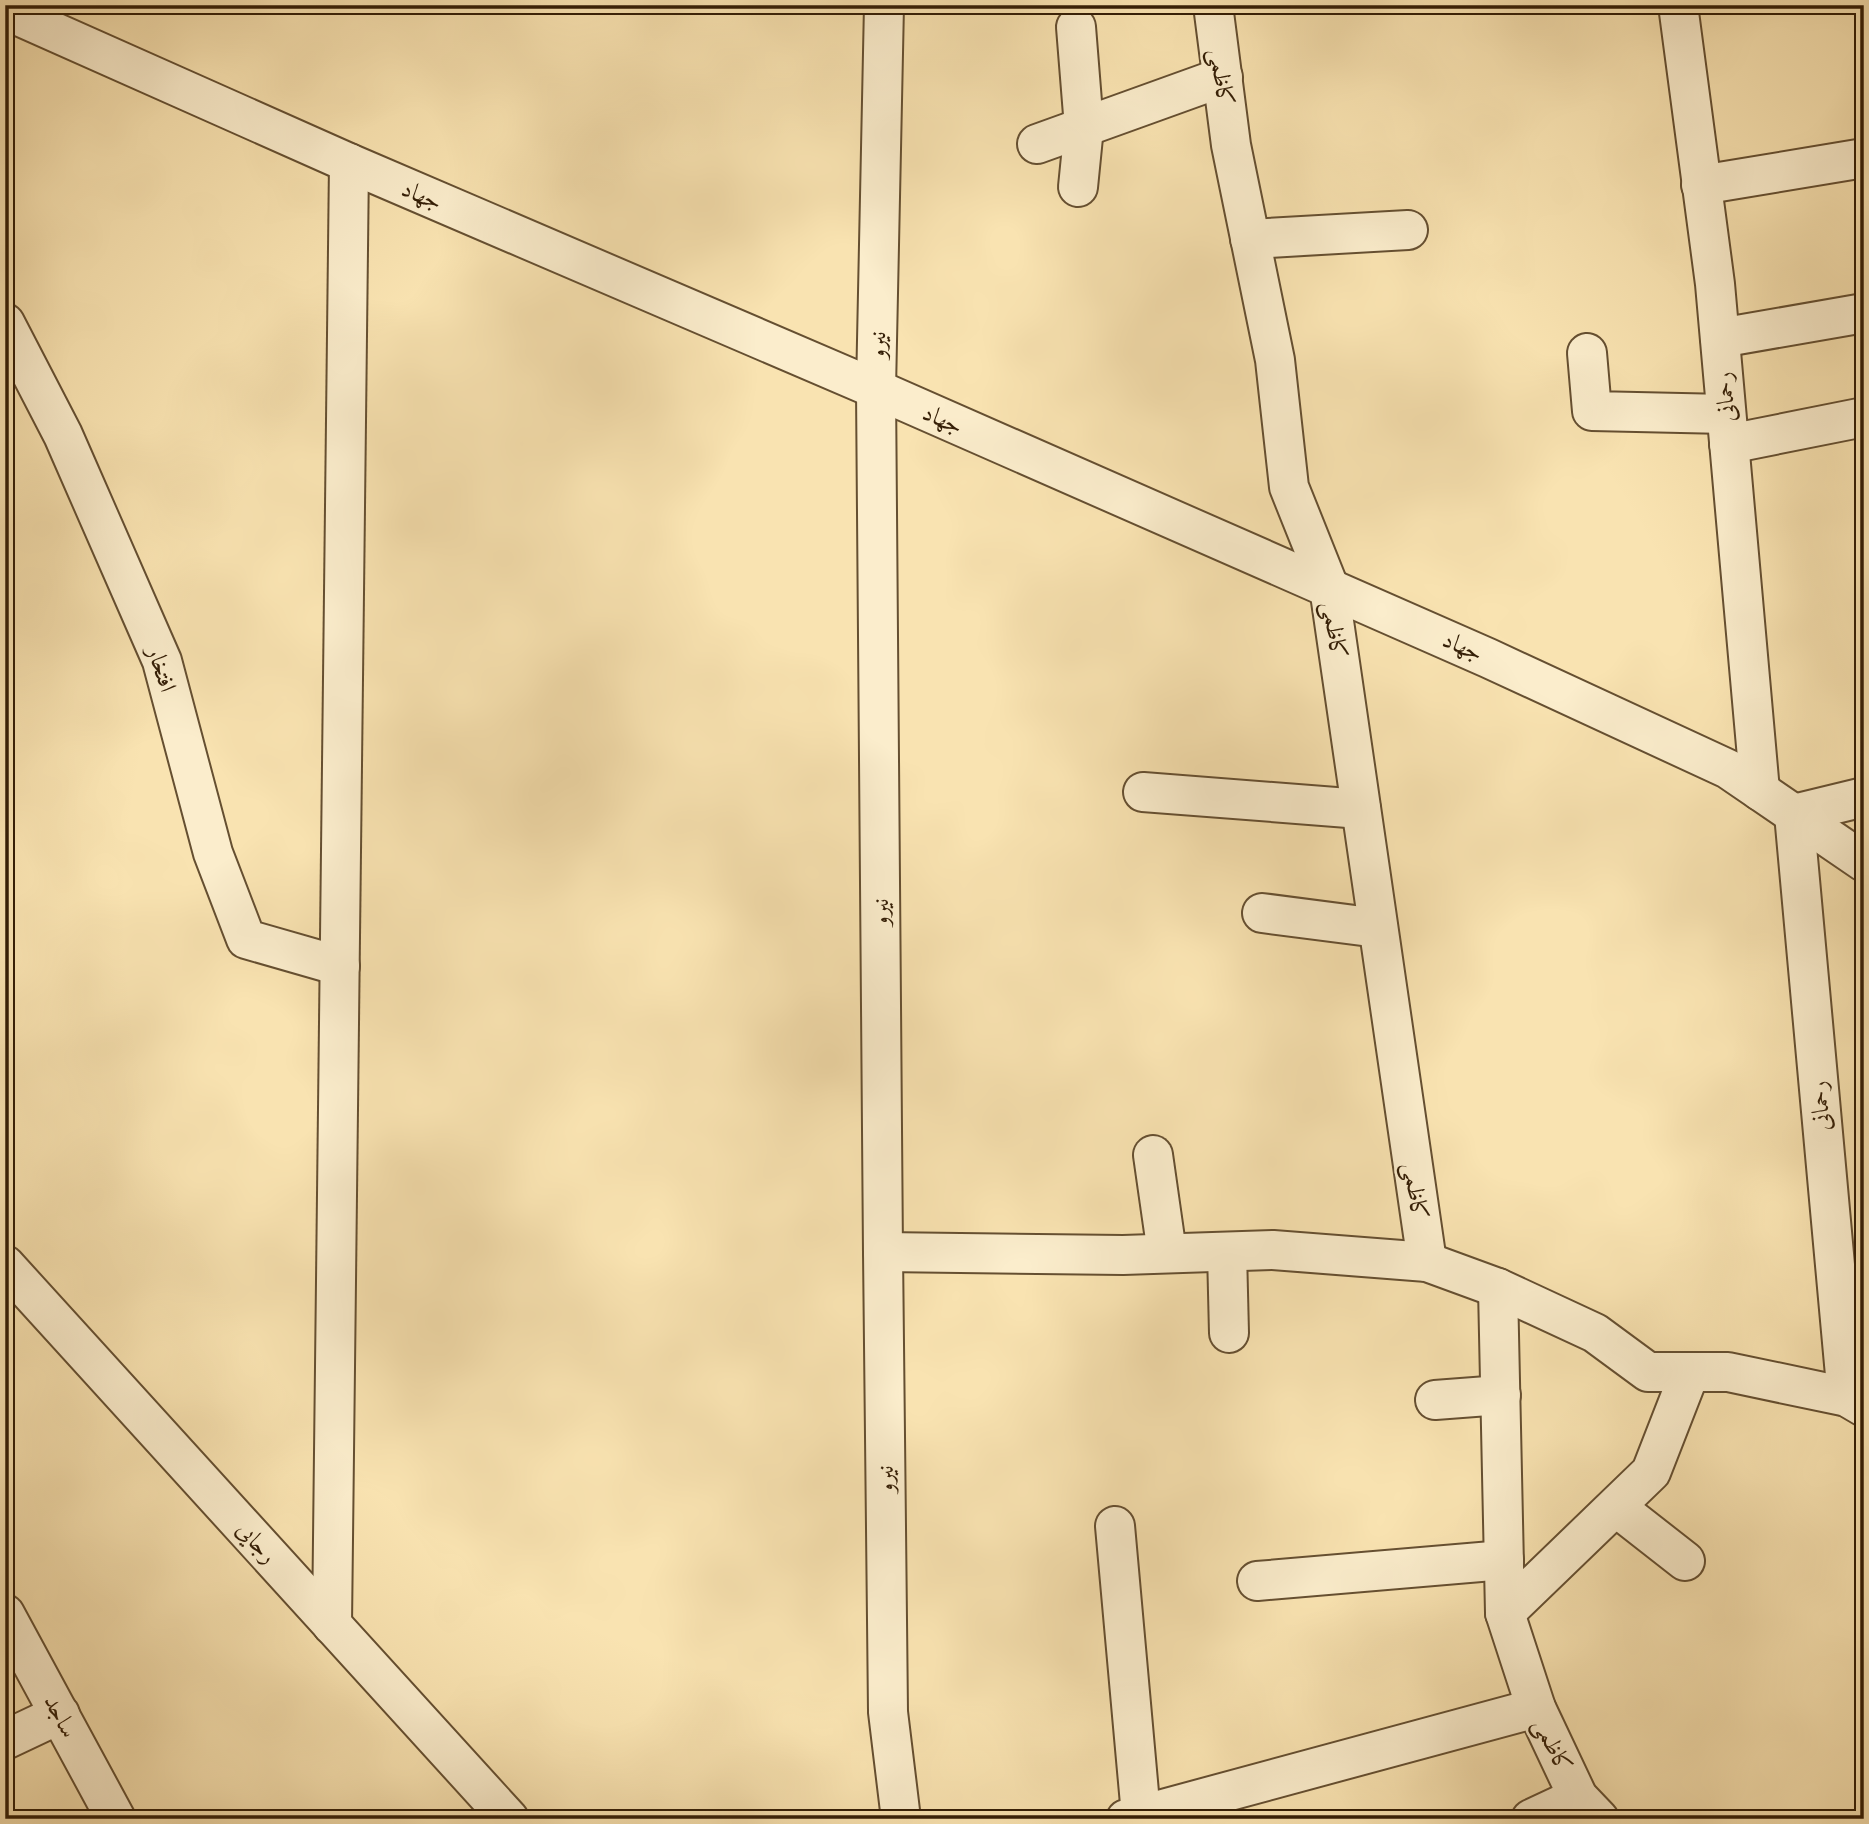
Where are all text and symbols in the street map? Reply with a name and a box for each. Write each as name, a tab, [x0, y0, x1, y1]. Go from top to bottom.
street label: کاظمی	[1199, 47, 1241, 108]
street label: جهاد	[396, 173, 447, 221]
street label: نیرو	[862, 331, 896, 362]
street label: رحمانی	[1708, 370, 1746, 423]
street label: جهاد	[916, 397, 968, 445]
street label: کاظمی	[1312, 600, 1354, 661]
street label: جهاد	[1436, 624, 1488, 672]
street label: افتخار	[136, 641, 183, 697]
street label: نیرو	[865, 898, 899, 929]
street label: رحمانی	[1803, 1079, 1841, 1132]
street label: کاظمی	[1393, 1161, 1435, 1222]
street label: نیرو	[870, 1465, 904, 1496]
street label: رجایی	[227, 1514, 284, 1572]
street label: ساجد	[34, 1689, 85, 1745]
street label: کاظمی	[1523, 1713, 1579, 1779]

